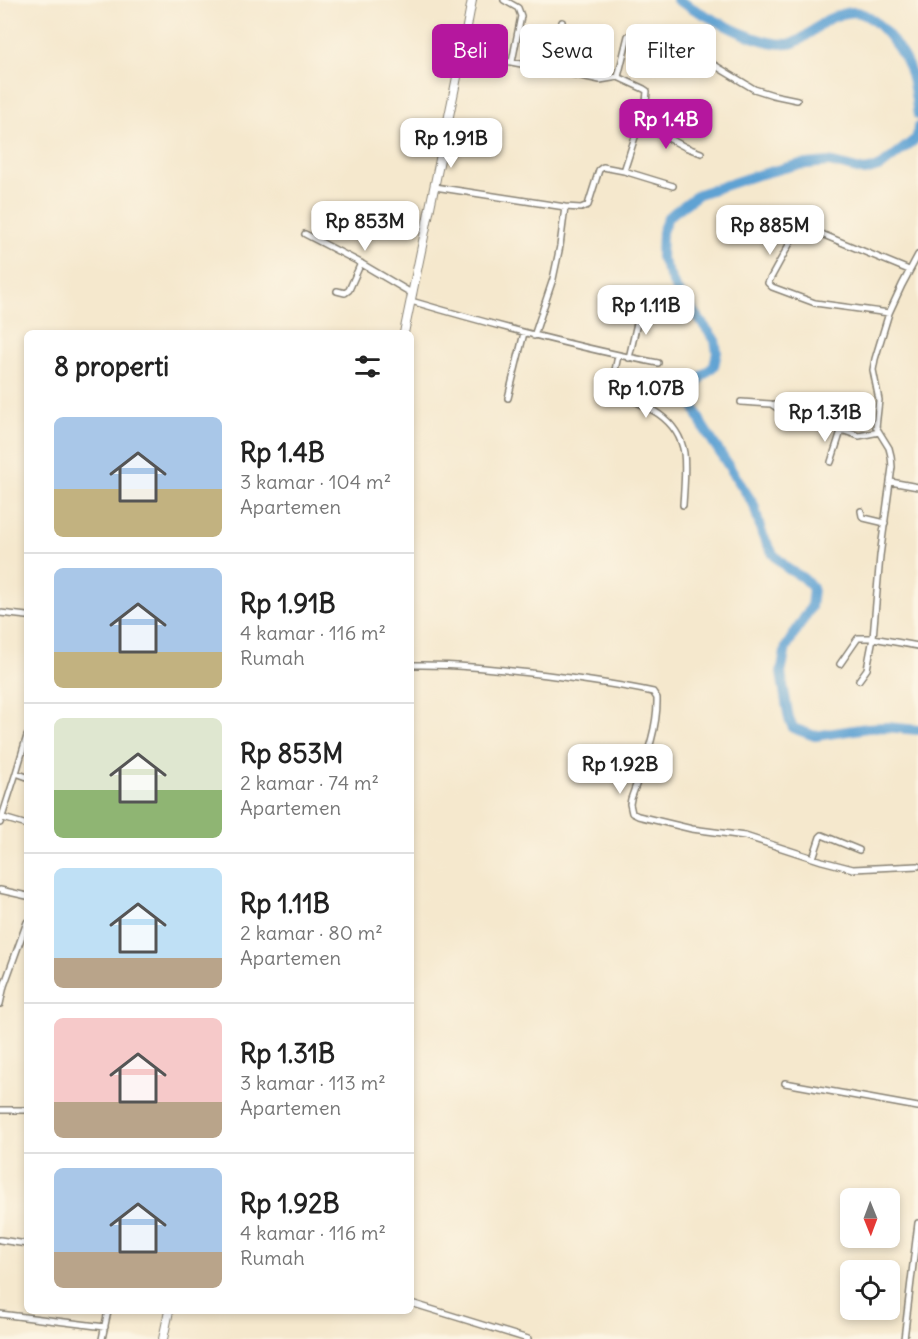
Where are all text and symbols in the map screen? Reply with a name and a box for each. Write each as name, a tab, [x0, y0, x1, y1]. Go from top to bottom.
chip: Beli	[432, 24, 508, 78]
chip: Sewa	[520, 24, 614, 78]
chip: Filter	[626, 24, 716, 78]
pin: Rp 1.4B	[611, 99, 721, 150]
text: Rp 1.4B	[633, 106, 699, 131]
pin: Rp 1.91B	[389, 118, 513, 169]
text: Rp 1.91B	[414, 125, 488, 150]
pin: Rp 853M	[310, 201, 420, 252]
pin: Rp 885M	[715, 205, 825, 256]
text: Rp 853M	[325, 208, 405, 233]
text: Rp 885M	[730, 212, 810, 237]
pin: Rp 1.11B	[584, 285, 708, 336]
text: Rp 1.11B	[611, 292, 681, 317]
text: 8 properti	[54, 350, 169, 383]
icon: filters	[351, 350, 384, 383]
pin: Rp 1.07B	[584, 368, 708, 419]
text: Rp 1.07B	[608, 375, 684, 400]
pin: Rp 1.31B	[763, 392, 887, 443]
text: Rp 1.31B	[788, 399, 862, 424]
text: Rp 1.4B	[240, 436, 325, 469]
icon: home	[102, 441, 174, 513]
text: 3 kamar · 104 m²	[240, 469, 391, 494]
text: Apartemen	[240, 494, 341, 519]
text: Rp 1.91B	[240, 587, 336, 620]
icon: home	[102, 592, 174, 664]
text: 4 kamar · 116 m²	[240, 620, 386, 645]
text: Rumah	[240, 645, 305, 670]
text: Rp 853M	[240, 737, 343, 770]
icon: home	[102, 742, 174, 814]
pin: Rp 1.92B	[558, 744, 682, 795]
text: Rp 1.92B	[582, 751, 658, 776]
text: 2 kamar · 74 m²	[240, 770, 379, 795]
text: Apartemen	[240, 795, 341, 820]
text: Rp 1.11B	[240, 887, 330, 920]
icon: home	[102, 892, 174, 964]
text: 2 kamar · 80 m²	[240, 920, 383, 945]
text: Apartemen	[240, 945, 341, 970]
text: Rp 1.31B	[240, 1037, 335, 1070]
icon: home	[102, 1042, 174, 1114]
text: 3 kamar · 113 m²	[240, 1070, 386, 1095]
text: Apartemen	[240, 1095, 341, 1120]
text: Rp 1.92B	[240, 1187, 339, 1220]
north arrow	[840, 1188, 900, 1248]
map controls	[840, 1188, 900, 1320]
icon: home	[102, 1192, 174, 1264]
text: 4 kamar · 116 m²	[240, 1220, 386, 1245]
text: Rumah	[240, 1245, 305, 1270]
button: locate	[840, 1260, 900, 1320]

